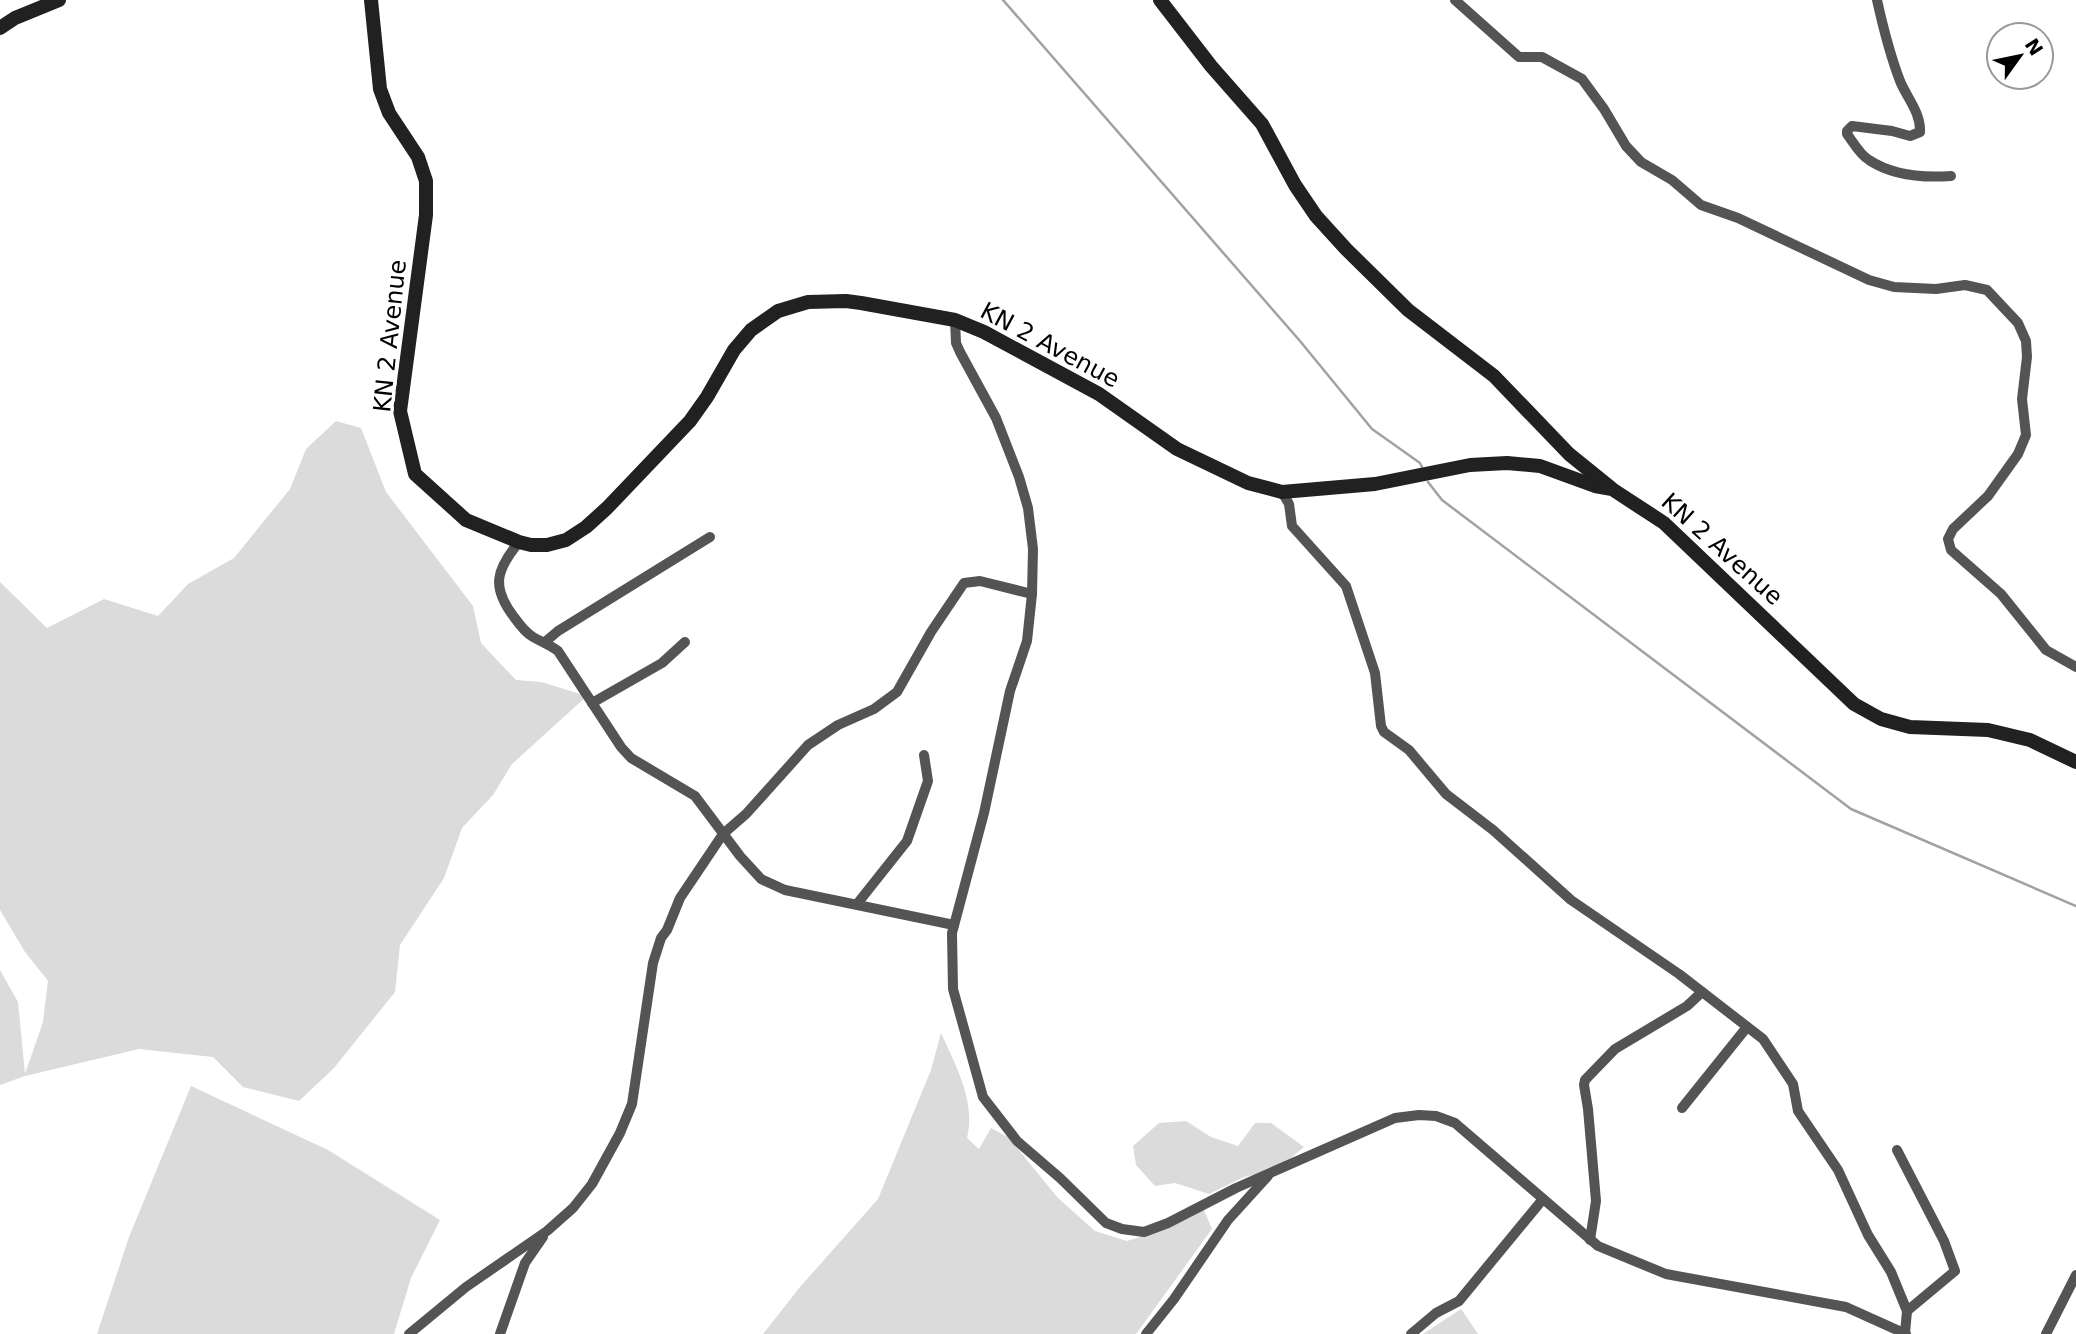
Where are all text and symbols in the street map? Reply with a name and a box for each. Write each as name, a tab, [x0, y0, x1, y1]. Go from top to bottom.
north arrow	[1985, 21, 2055, 91]
text: N	[2021, 34, 2048, 59]
street label: KN 2 Avenue	[368, 258, 412, 414]
street label: KN 2 Avenue	[976, 297, 1124, 393]
street label: KN 2 Avenue	[1656, 487, 1788, 611]

